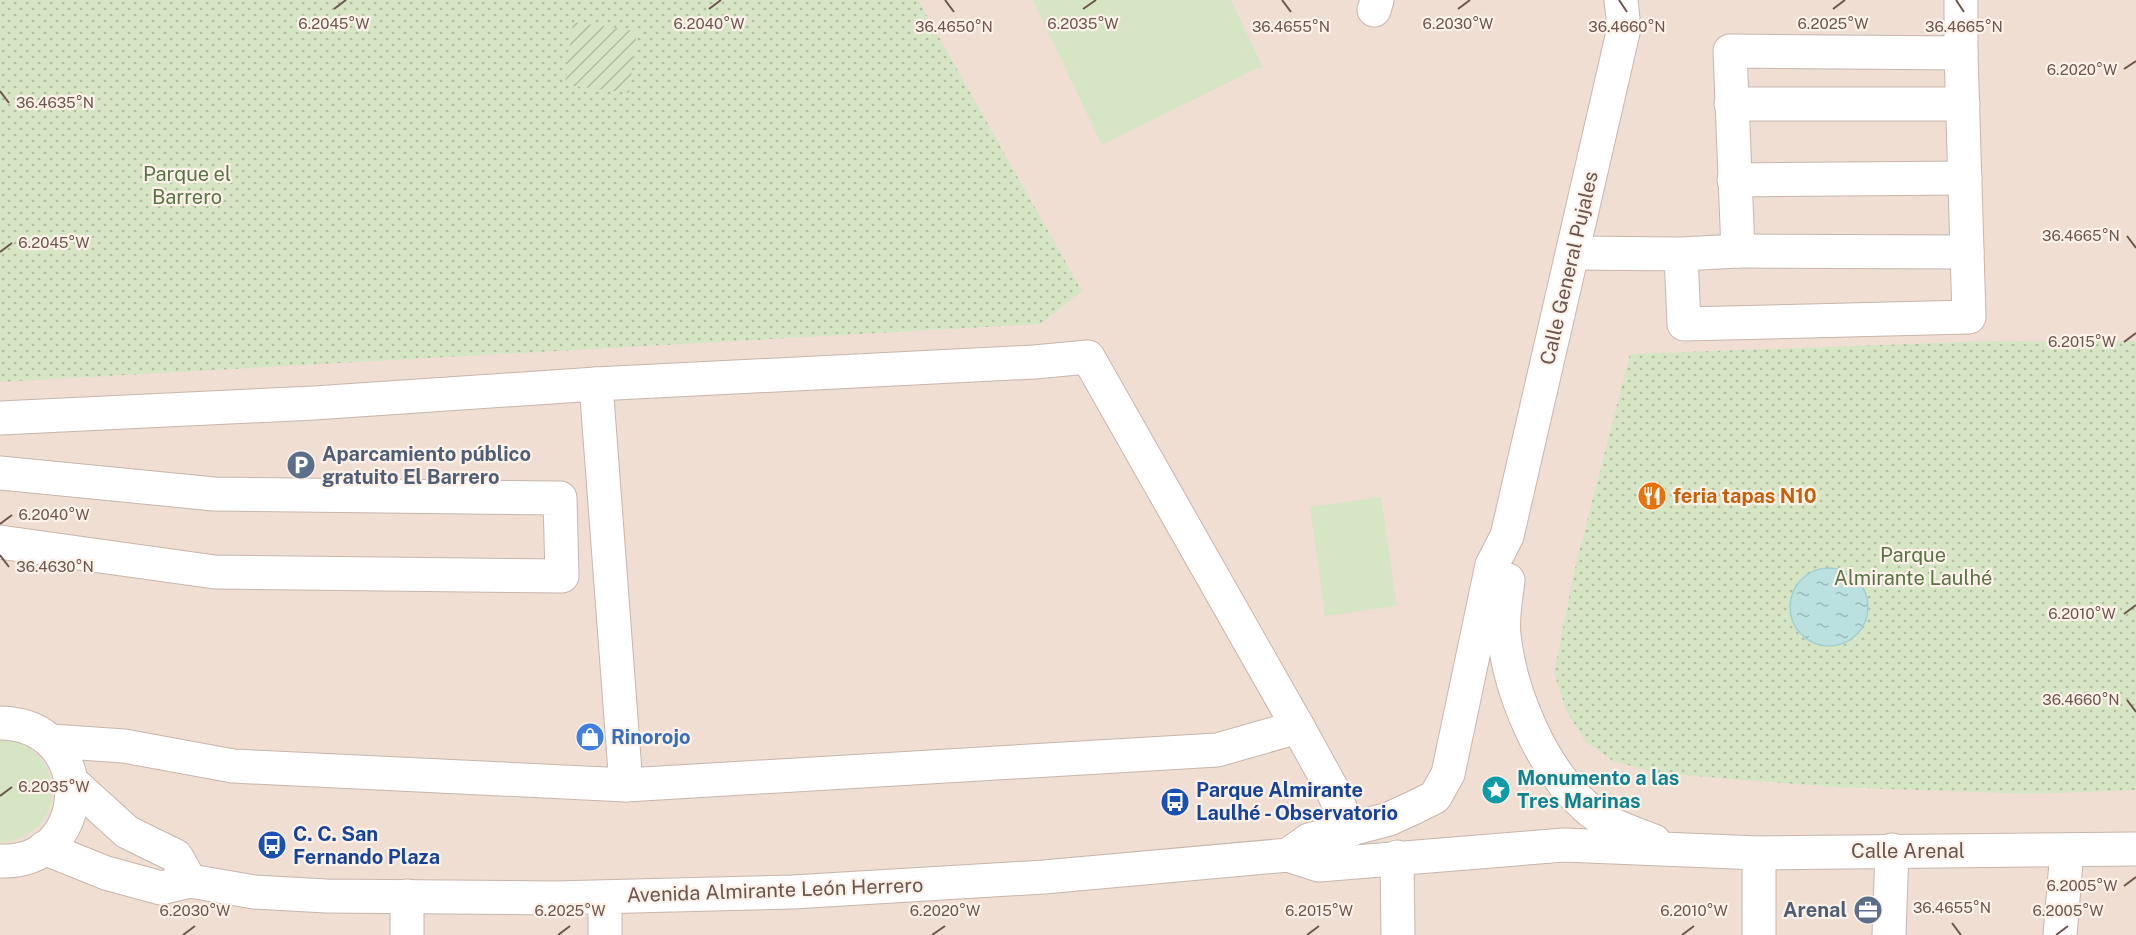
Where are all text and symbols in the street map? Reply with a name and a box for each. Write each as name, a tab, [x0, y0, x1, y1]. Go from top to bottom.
text: 6.2045°W	[298, 15, 370, 32]
text: 6.2040°W	[674, 15, 744, 32]
text: 6.2035°W	[1047, 15, 1119, 32]
text: 6.2030°W	[1423, 15, 1493, 32]
text: 6.2025°W	[1798, 15, 1868, 32]
text: 36.4650°N	[915, 18, 993, 35]
text: 36.4655°N	[1252, 18, 1330, 35]
text: 36.4660°N	[1588, 18, 1666, 35]
text: 36.4665°N	[1925, 18, 2003, 35]
text: 6.2020°W	[2047, 61, 2117, 78]
text: 36.4635°N	[16, 94, 94, 111]
park label: Parque el Barrero	[143, 162, 231, 209]
street label: Calle General Pujales	[1535, 169, 1603, 367]
text: 36.4665°N	[2042, 227, 2120, 244]
text: 6.2045°W	[18, 234, 90, 251]
text: 6.2015°W	[2048, 333, 2116, 350]
place label: Aparcamiento público gratuito El Barrero	[322, 442, 531, 489]
parking icon: Aparcamiento público gratuito El Barrero	[285, 449, 317, 481]
restaurant icon: feria tapas N10	[1636, 480, 1668, 512]
place label: feria tapas N10	[1673, 484, 1817, 508]
text: 6.2040°W	[19, 506, 89, 523]
park label: Parque Almirante Laulhé	[1834, 543, 1992, 590]
text: 36.4630°N	[16, 558, 94, 575]
text: 6.2010°W	[2048, 605, 2116, 622]
text: 36.4660°N	[2042, 691, 2120, 708]
shop icon: Rinorojo	[574, 721, 606, 753]
place label: Rinorojo	[611, 725, 691, 749]
place label: Monumento a las Tres Marinas	[1517, 766, 1679, 813]
place icon: Monumento a las Tres Marinas	[1480, 774, 1512, 806]
text: 6.2035°W	[18, 778, 90, 795]
place label: Parque Almirante Laulhé - Observatorio	[1196, 778, 1398, 825]
bus stop icon: Parque Almirante Laulhé - Observatorio	[1159, 786, 1191, 818]
place label: C. C. San Fernando Plaza	[293, 822, 440, 869]
bus stop icon: C. C. San Fernando Plaza	[256, 829, 288, 861]
street label: Calle Arenal	[1851, 839, 1965, 863]
street label: Avenida Almirante León Herrero	[626, 873, 924, 907]
text: 6.2005°W	[2046, 877, 2118, 894]
office icon: Arenal	[1852, 894, 1884, 926]
place label: Arenal	[1783, 898, 1847, 922]
text: 36.4655°N	[1913, 899, 1991, 916]
text: 6.2030°W	[160, 902, 230, 919]
text: 6.2025°W	[535, 902, 605, 919]
text: 6.2020°W	[910, 902, 980, 919]
text: 6.2015°W	[1285, 902, 1353, 919]
text: 6.2010°W	[1660, 902, 1728, 919]
text: 6.2005°W	[2032, 902, 2104, 919]

